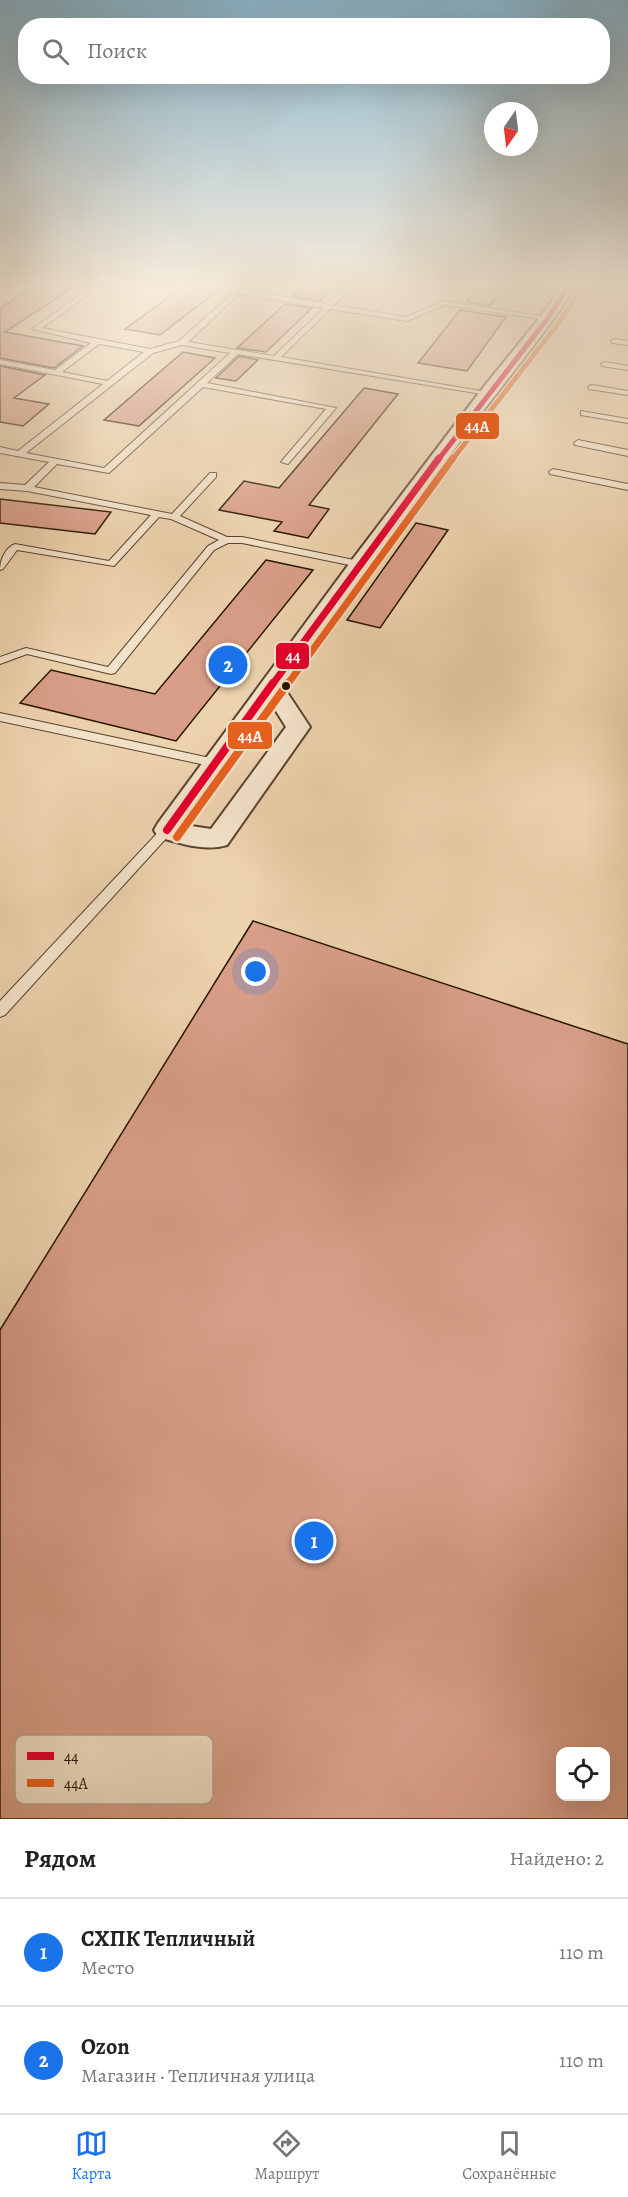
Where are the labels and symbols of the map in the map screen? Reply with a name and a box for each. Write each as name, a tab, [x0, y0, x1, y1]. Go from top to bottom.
north arrow	[484, 102, 538, 156]
line badge: 44А	[455, 412, 500, 440]
text: 44А	[464, 416, 491, 438]
pin: 2	[208, 642, 248, 688]
line badge: 44	[275, 642, 310, 670]
text: 44	[285, 646, 301, 668]
unlabelled marker	[280, 680, 292, 692]
line badge: 44А	[227, 721, 273, 750]
text: 44А	[237, 726, 264, 748]
your location	[241, 957, 270, 986]
pin: 1	[294, 1518, 334, 1564]
legend	[15, 1735, 213, 1804]
text: 44	[64, 1746, 79, 1768]
text: 44А	[64, 1773, 88, 1795]

